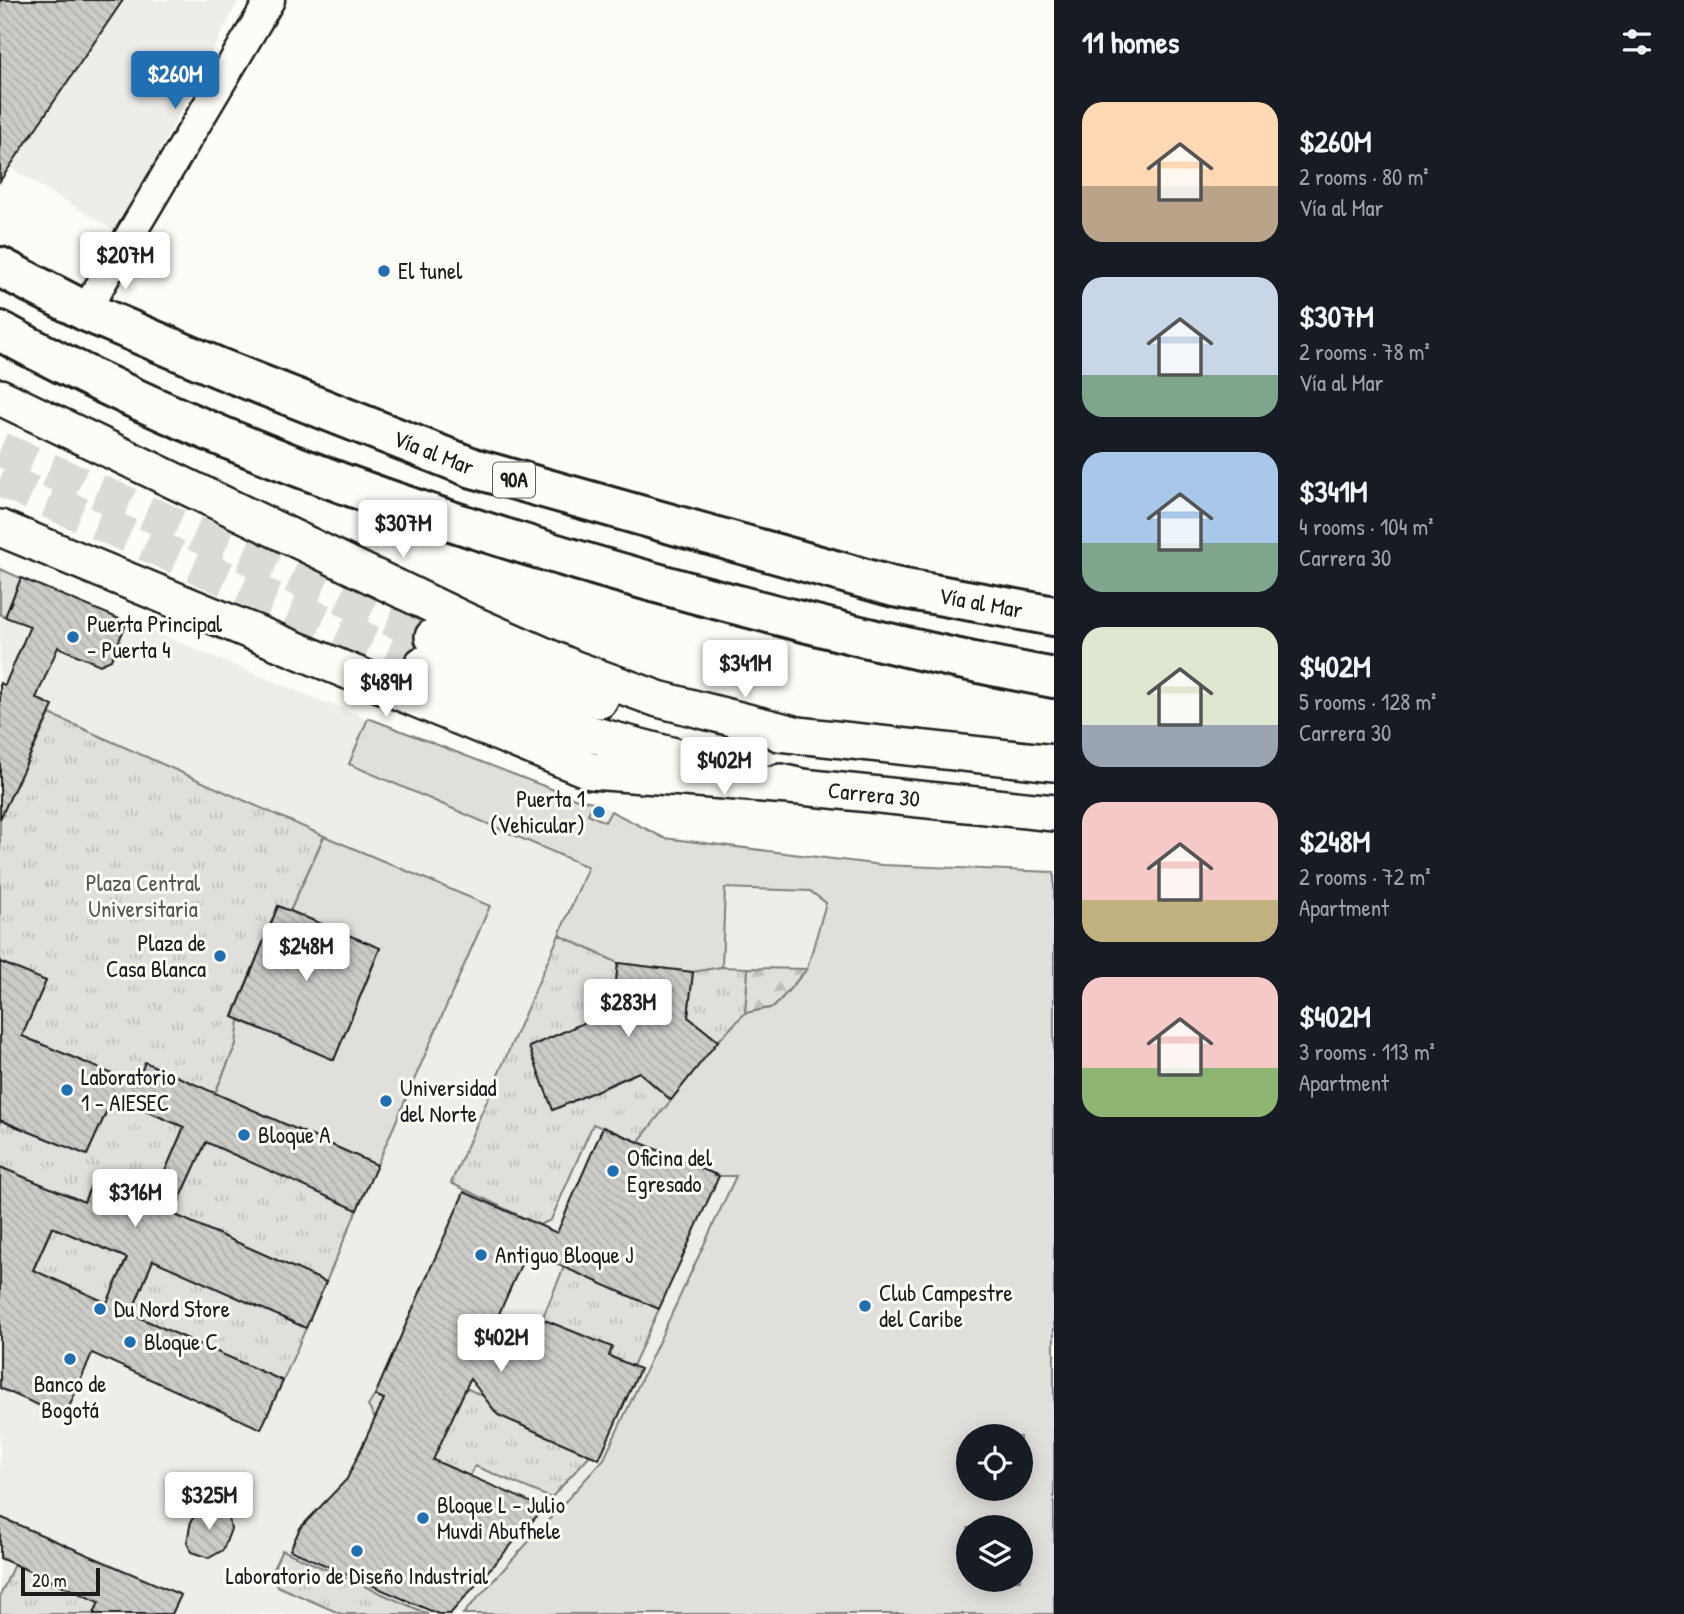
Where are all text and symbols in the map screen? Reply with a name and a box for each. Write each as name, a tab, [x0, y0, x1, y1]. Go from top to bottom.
text: 11 homes	[1082, 22, 1179, 62]
icon: filters	[1618, 23, 1656, 61]
pin: $260M	[126, 52, 224, 111]
text: $260M	[147, 58, 203, 89]
text: $260M	[1299, 121, 1372, 161]
icon: home	[1138, 130, 1222, 214]
text: 2 rooms · 80 m²	[1299, 161, 1429, 192]
text: Vía al Mar	[1299, 192, 1383, 223]
pin: $207M	[76, 232, 174, 292]
text: $207M	[96, 239, 154, 270]
place label: El tunel	[398, 255, 463, 286]
marker: El tunel	[376, 263, 392, 279]
text: $307M	[1299, 296, 1374, 336]
icon: home	[1138, 305, 1222, 389]
text: 2 rooms · 78 m²	[1299, 336, 1430, 367]
text: Vía al Mar	[1299, 367, 1383, 398]
street label: Vía al Mar	[389, 422, 479, 482]
road number: 90A	[493, 462, 535, 498]
text: $341M	[1299, 471, 1368, 511]
icon: home	[1138, 480, 1222, 564]
pin: $307M	[354, 500, 452, 560]
text: $307M	[374, 507, 432, 538]
text: 4 rooms · 104 m²	[1299, 511, 1433, 542]
text: Carrera 30	[1299, 542, 1391, 573]
street label: Vía al Mar	[937, 579, 1025, 625]
place label: Puerta Principal - Puerta 4	[87, 608, 223, 665]
marker: Puerta Principal - Puerta 4	[65, 629, 81, 645]
pin: $341M	[696, 640, 794, 700]
text: $402M	[1299, 646, 1371, 686]
text: $341M	[719, 647, 771, 678]
icon: home	[1138, 655, 1222, 739]
pin: $489M	[337, 660, 435, 719]
text: $489M	[360, 666, 412, 697]
text: 5 rooms · 128 m²	[1299, 686, 1436, 717]
text: Carrera 30	[1299, 717, 1391, 748]
pin: $402M	[675, 738, 773, 797]
text: $402M	[696, 744, 752, 775]
street label: Carrera 30	[827, 774, 922, 814]
place label: Puerta 1 (Vehicular)	[490, 783, 585, 840]
marker: Puerta 1 (Vehicular)	[591, 804, 607, 820]
text: $248M	[1299, 821, 1370, 861]
icon: home	[1138, 830, 1222, 914]
text: 2 rooms · 72 m²	[1299, 861, 1431, 892]
park label: Plaza Central Universitaria	[86, 867, 201, 924]
text: Apartment	[1299, 892, 1389, 923]
pin: $248M	[257, 923, 355, 983]
place label: Plaza de Casa Blanca	[106, 927, 206, 984]
text: $248M	[279, 930, 333, 961]
marker: Plaza de Casa Blanca	[212, 948, 228, 964]
pin: $283M	[579, 979, 677, 1039]
text: $283M	[600, 986, 656, 1017]
text: $402M	[1299, 996, 1371, 1036]
icon: home	[1138, 1005, 1222, 1089]
text: 3 rooms · 113 m²	[1299, 1036, 1435, 1067]
place label: Laboratorio 1 - AIESEC	[81, 1061, 176, 1118]
text: Apartment	[1299, 1067, 1389, 1098]
place label: Universidad del Norte	[400, 1072, 496, 1129]
marker: Laboratorio 1 - AIESEC	[59, 1082, 75, 1098]
marker: Universidad del Norte	[378, 1093, 394, 1109]
place label: Bloque A	[258, 1119, 331, 1150]
marker: Bloque A	[236, 1127, 252, 1143]
place label: Oficina del Egresado	[627, 1142, 713, 1199]
marker: Oficina del Egresado	[605, 1163, 621, 1179]
pin: $316M	[86, 1170, 184, 1229]
text: $316M	[108, 1176, 162, 1207]
place label: Antiguo Bloque J	[495, 1239, 634, 1270]
marker: Antiguo Bloque J	[473, 1247, 489, 1263]
place label: Club Campestre del Caribe	[879, 1277, 1013, 1334]
place label: Du Nord Store	[114, 1293, 230, 1324]
marker: Club Campestre del Caribe	[857, 1298, 873, 1314]
marker: Du Nord Store	[92, 1301, 108, 1317]
pin: $402M	[452, 1314, 550, 1374]
text: $402M	[473, 1321, 529, 1352]
place label: Bloque C	[144, 1326, 218, 1357]
marker: Bloque C	[122, 1334, 138, 1350]
marker: Banco de Bogotá	[62, 1351, 78, 1367]
place label: Banco de Bogotá	[34, 1368, 106, 1425]
map controls	[956, 1424, 1033, 1592]
button: locate	[956, 1424, 1033, 1501]
pin: $325M	[160, 1472, 258, 1532]
text: $325M	[181, 1479, 237, 1510]
place label: Bloque L - Julio Muvdi Abufhele	[437, 1489, 565, 1546]
marker: Bloque L - Julio Muvdi Abufhele	[415, 1510, 431, 1526]
button: layers	[956, 1515, 1033, 1592]
marker: Laboratorio de Diseño Industrial	[349, 1543, 365, 1559]
place label: Laboratorio de Diseño Industrial	[226, 1560, 489, 1591]
scale bar	[21, 1565, 100, 1597]
text: 20 m	[32, 1567, 67, 1593]

